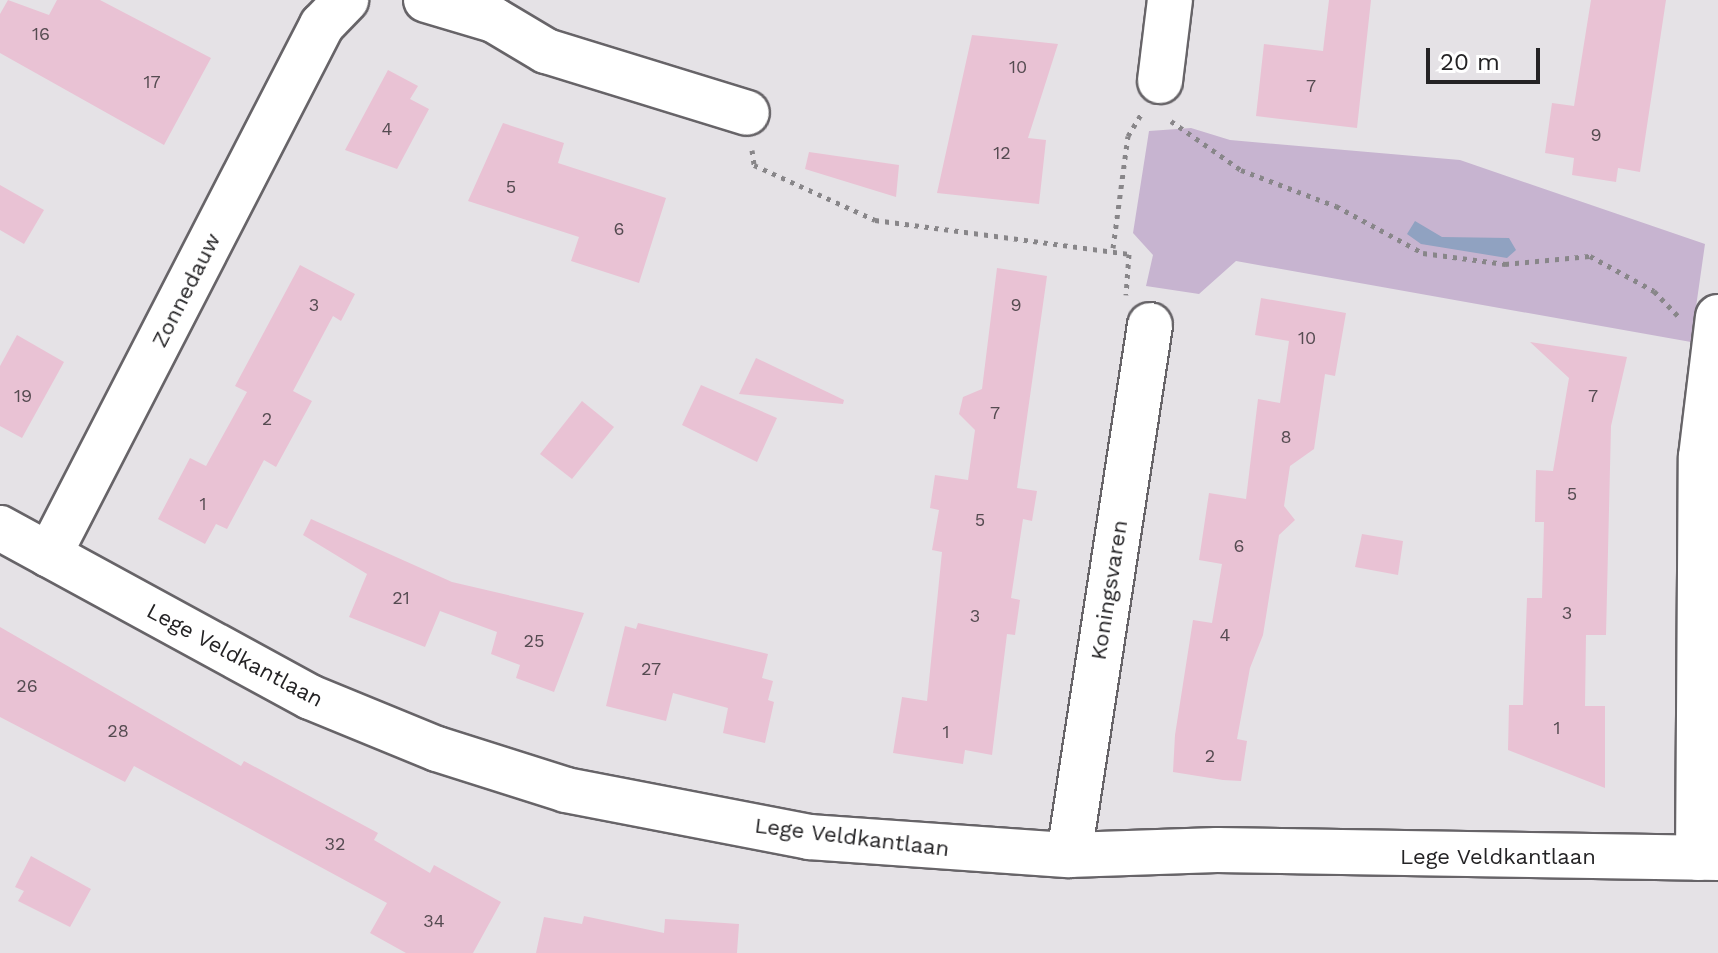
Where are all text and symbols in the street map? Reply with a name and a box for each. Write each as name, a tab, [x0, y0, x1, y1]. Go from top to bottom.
house number: 16	[32, 23, 50, 45]
scale bar	[1430, 32, 1544, 82]
text: 20 m	[1440, 48, 1500, 76]
house number: 10	[1009, 56, 1027, 78]
house number: 17	[143, 71, 161, 93]
house number: 7	[1306, 75, 1316, 97]
house number: 4	[382, 118, 392, 140]
house number: 9	[1590, 124, 1602, 146]
house number: 12	[993, 142, 1011, 164]
house number: 5	[506, 176, 516, 198]
house number: 6	[614, 218, 624, 240]
street label: Zonnedauw	[146, 228, 226, 352]
house number: 3	[309, 294, 319, 316]
house number: 9	[1010, 294, 1022, 316]
house number: 10	[1298, 327, 1316, 349]
house number: 19	[14, 385, 32, 407]
house number: 7	[1588, 385, 1598, 407]
house number: 7	[990, 402, 1000, 424]
house number: 2	[262, 408, 272, 430]
house number: 8	[1280, 426, 1292, 448]
house number: 5	[1567, 483, 1577, 505]
house number: 1	[199, 493, 207, 515]
house number: 5	[975, 509, 985, 531]
street label: Koningsvaren	[1085, 518, 1133, 662]
house number: 6	[1234, 535, 1244, 557]
house number: 21	[392, 587, 410, 609]
street label: Lege Veldkantlaan	[142, 597, 328, 713]
house number: 3	[1562, 602, 1572, 624]
house number: 3	[970, 605, 980, 627]
house number: 4	[1220, 624, 1230, 646]
house number: 25	[524, 630, 544, 652]
house number: 27	[641, 658, 661, 680]
house number: 26	[16, 675, 38, 697]
house number: 1	[1553, 717, 1561, 739]
house number: 28	[107, 720, 129, 742]
house number: 1	[942, 721, 950, 743]
house number: 2	[1205, 745, 1215, 767]
street label: Lege Veldkantlaan	[753, 812, 951, 862]
house number: 32	[325, 833, 345, 855]
street label: Lege Veldkantlaan	[1400, 844, 1596, 870]
house number: 34	[423, 910, 445, 932]

